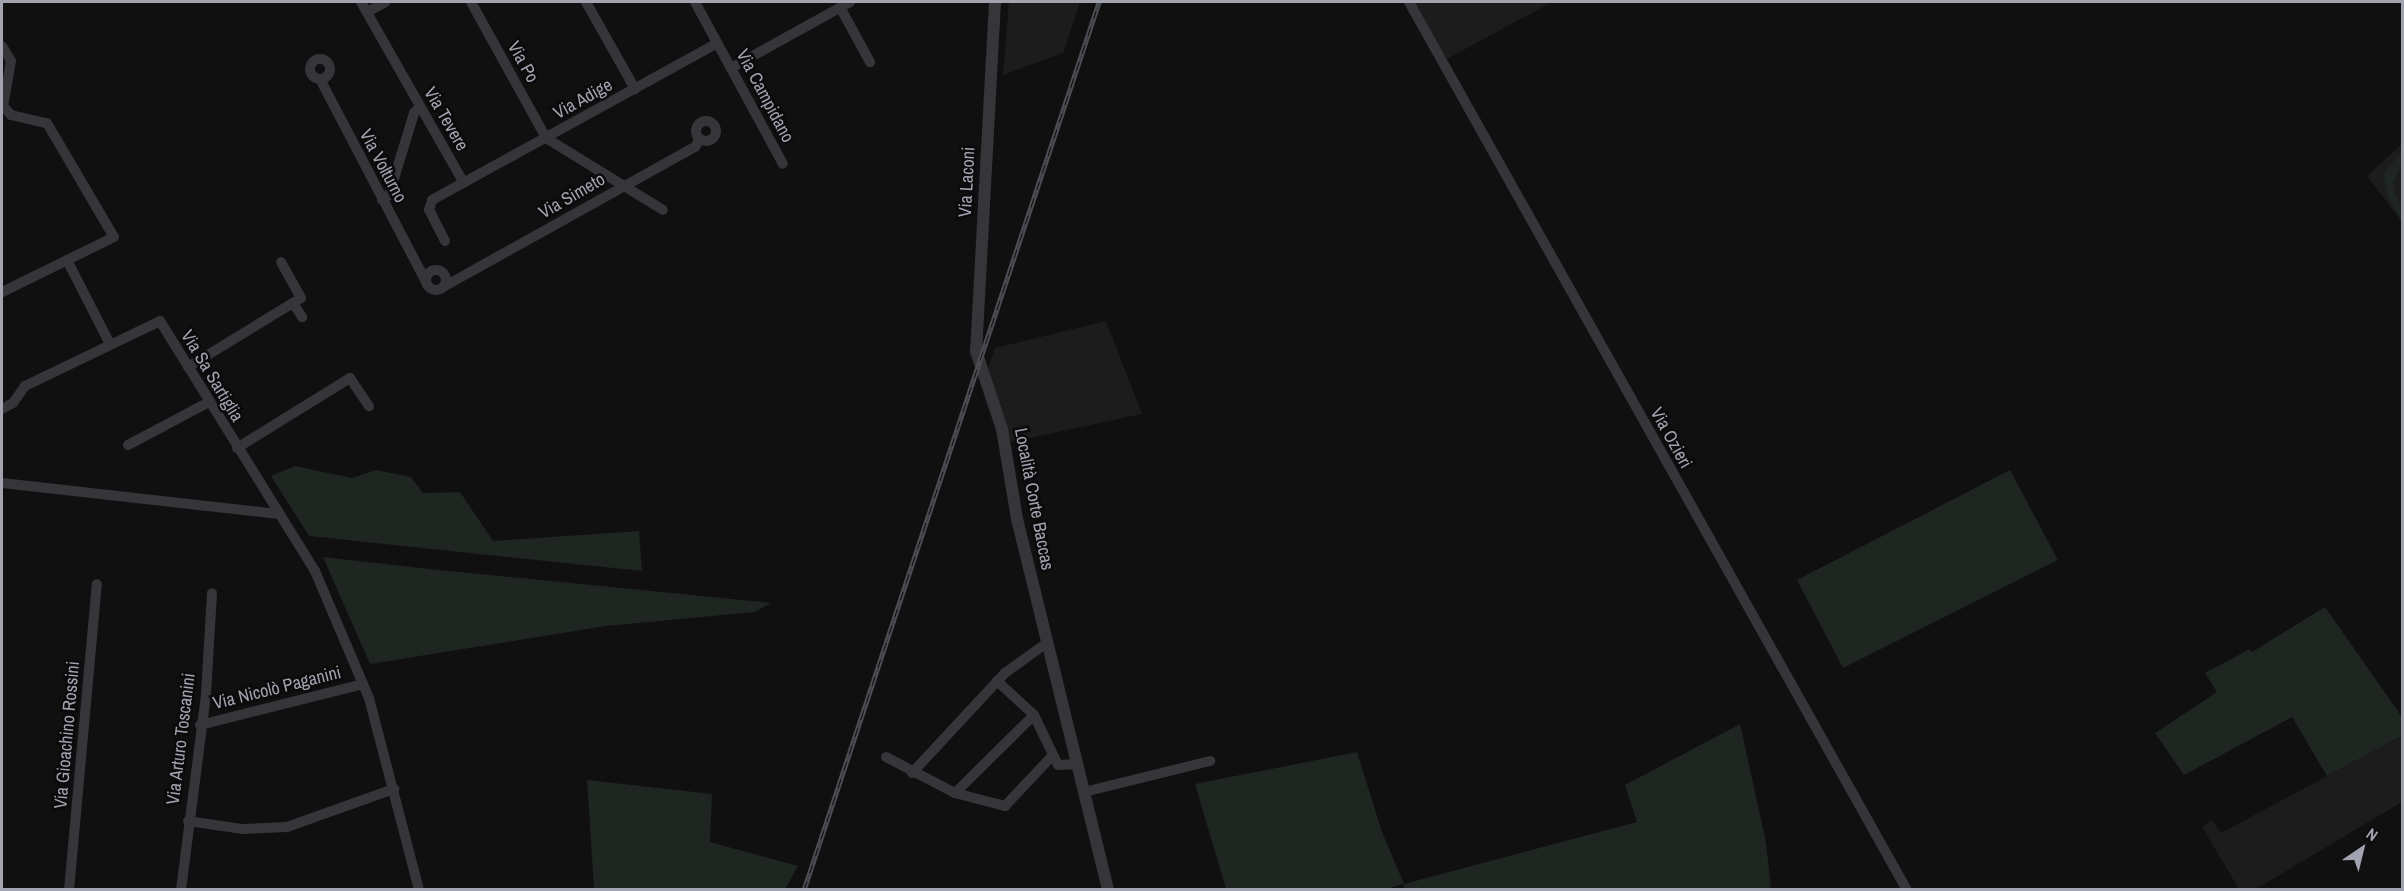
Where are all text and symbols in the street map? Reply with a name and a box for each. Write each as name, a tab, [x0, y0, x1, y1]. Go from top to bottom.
street label: Via Po	[503, 37, 543, 87]
street label: Via Campidano	[731, 46, 799, 146]
street label: Via Adige	[550, 74, 616, 124]
street label: Via Tevere	[419, 83, 473, 155]
street label: Via Volturno	[355, 126, 411, 206]
street label: Via Laconi	[954, 146, 980, 218]
street label: Via Simeto	[535, 168, 609, 224]
street label: Via Sa Sartiglia	[176, 326, 248, 426]
street label: Via Ozieri	[1646, 404, 1696, 472]
street label: Località Corte Baccas	[1010, 426, 1058, 572]
street label: Via Gioachino Rossini	[50, 660, 84, 810]
street label: Via Nicolò Paganini	[211, 662, 343, 714]
street label: Via Arturo Toscanini	[162, 671, 200, 807]
north arrow	[2332, 819, 2392, 879]
text: N	[2362, 823, 2383, 846]

